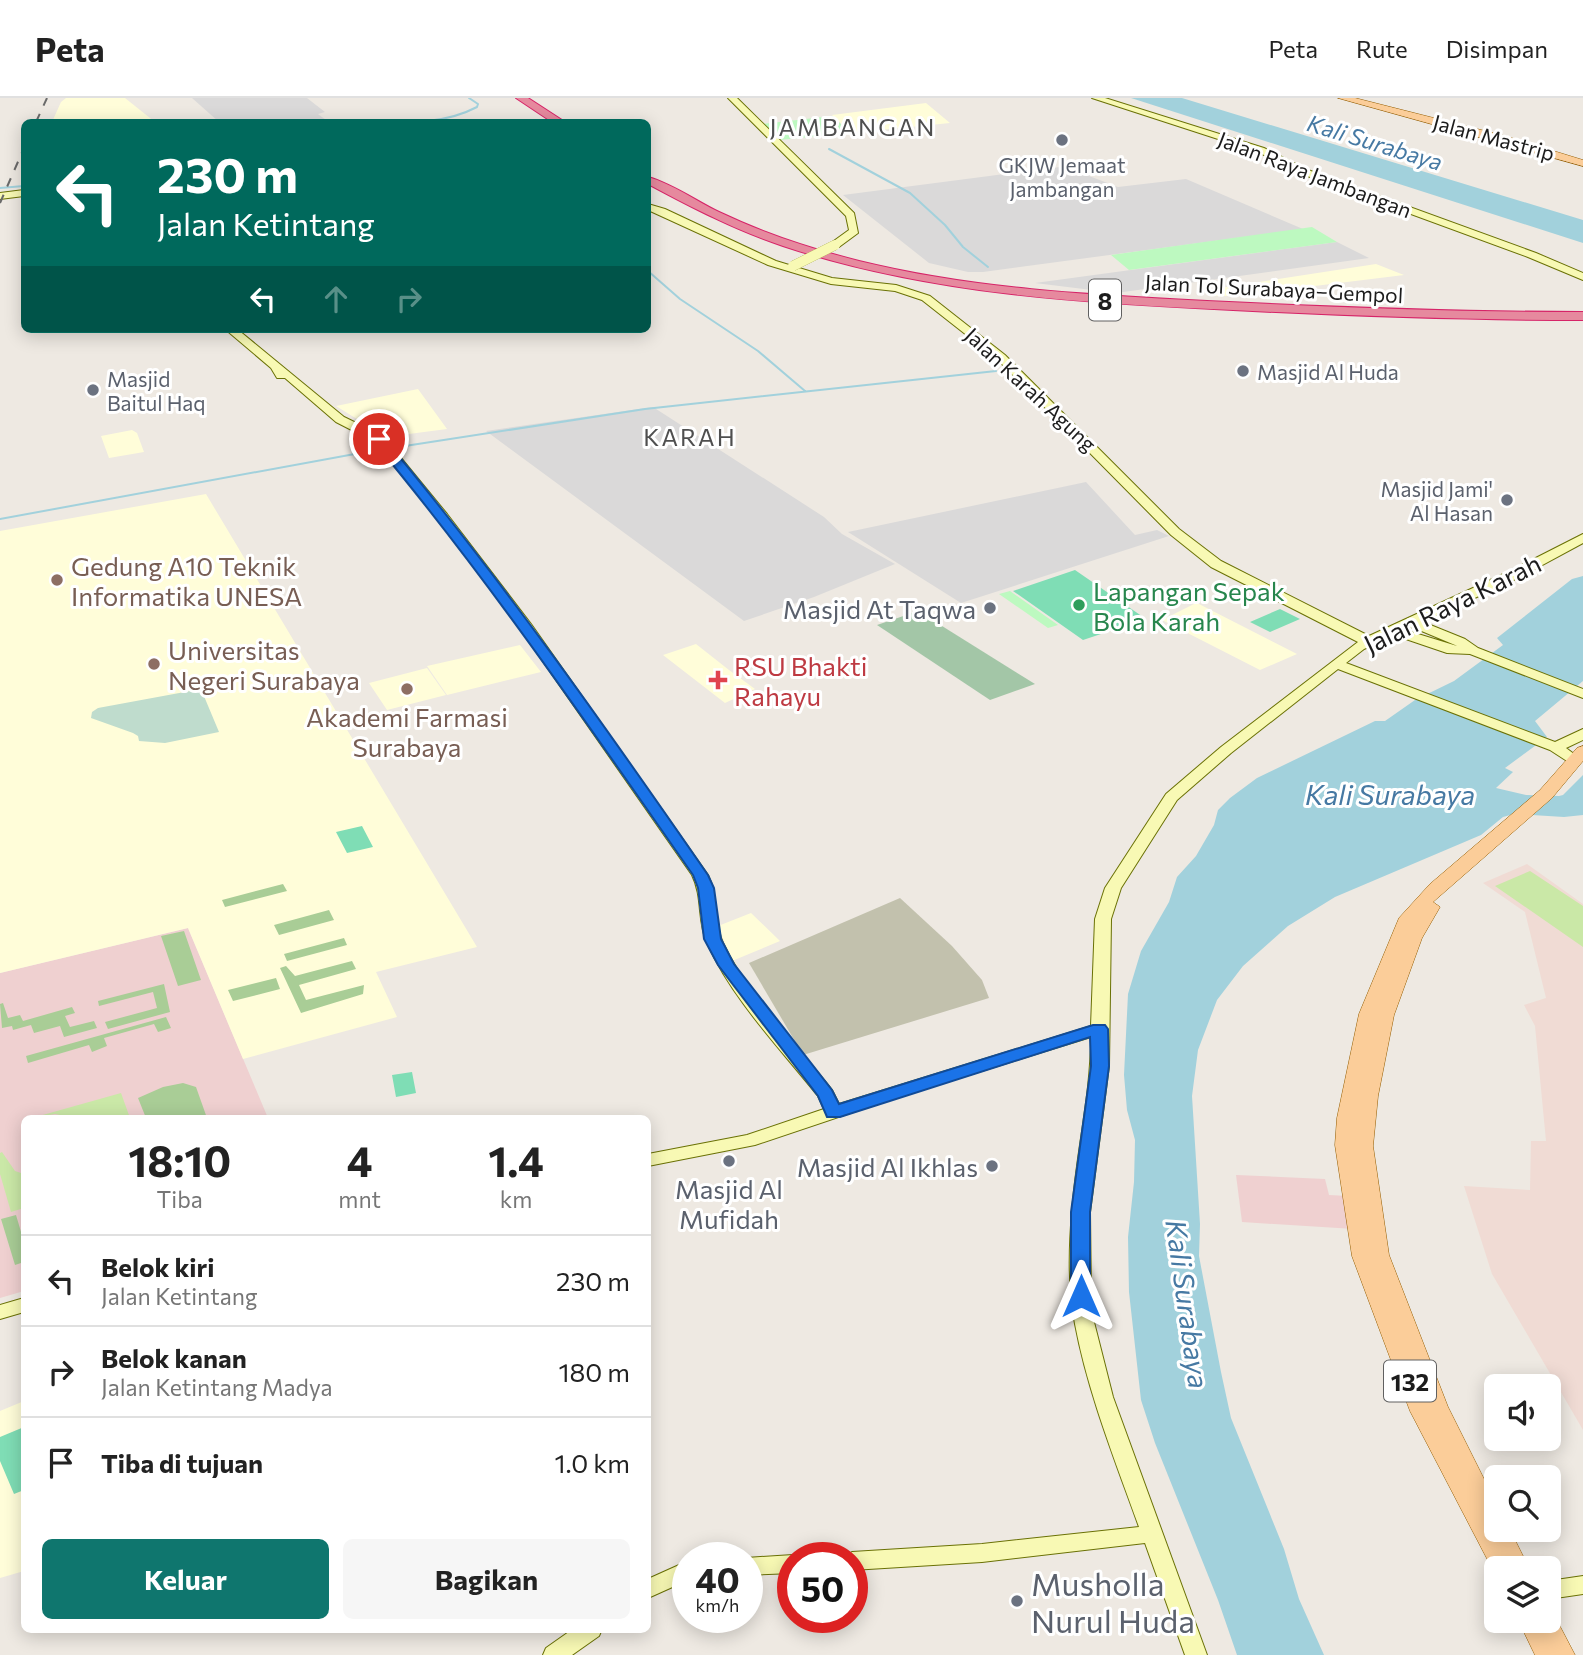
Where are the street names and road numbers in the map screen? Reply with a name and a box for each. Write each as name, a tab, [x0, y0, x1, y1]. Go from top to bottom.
street label: Jalan Mastrip	[1431, 109, 1557, 165]
street label: Jalan Raya Jambangan	[1215, 126, 1415, 222]
street label: Jalan Tol Surabaya–Gempol	[1144, 269, 1404, 307]
road number: 8	[1089, 280, 1121, 320]
street label: Jalan Karah Agung	[960, 322, 1102, 456]
street label: Jalan Raya Karah	[1358, 547, 1546, 659]
road number: 132	[1384, 1360, 1436, 1401]

